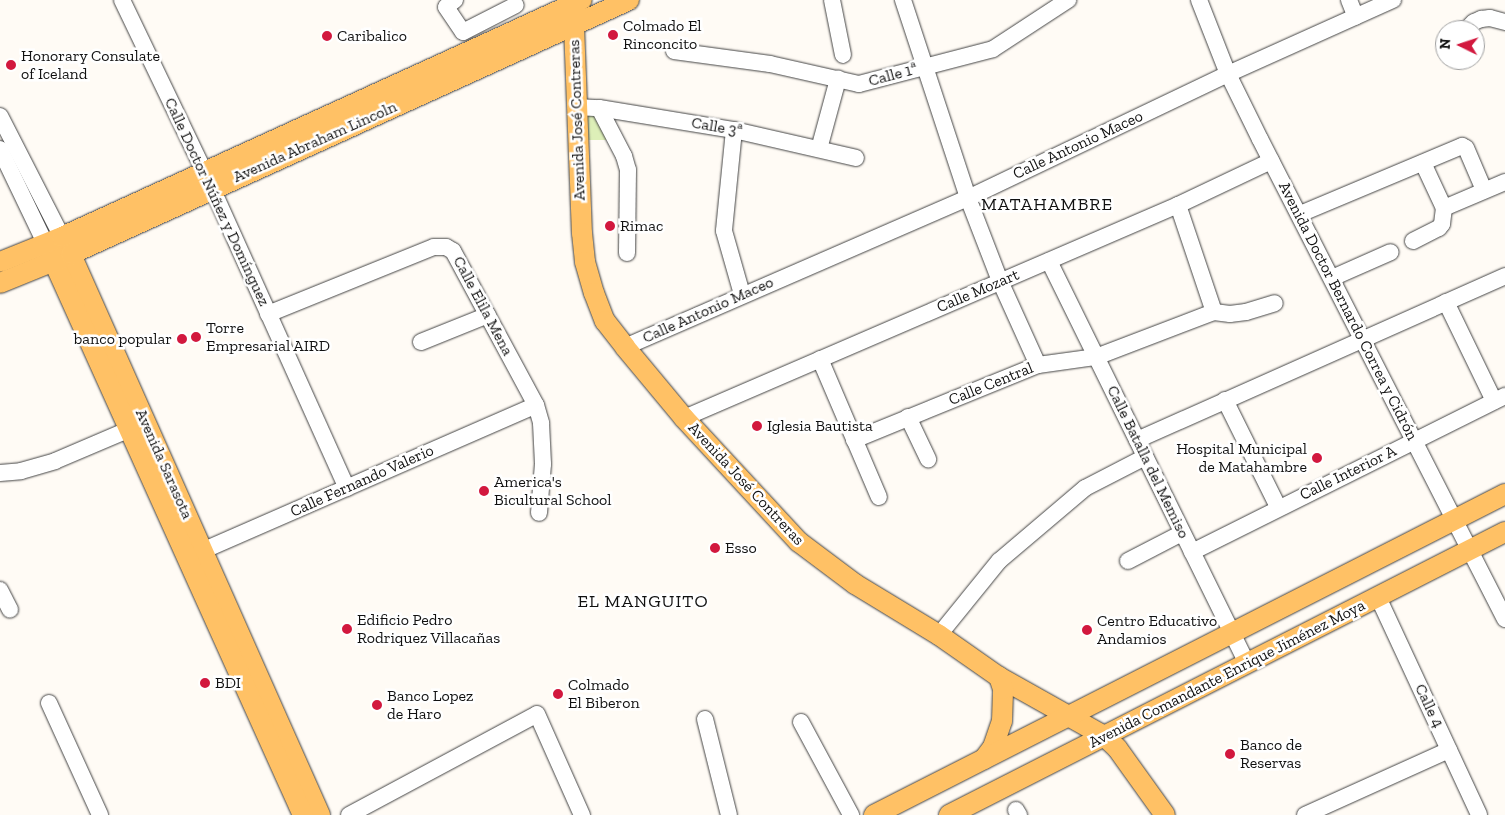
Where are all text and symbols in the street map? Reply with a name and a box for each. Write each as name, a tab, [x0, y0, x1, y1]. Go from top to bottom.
place label: Colmado El Rinconcito	[623, 16, 702, 54]
north arrow	[1435, 20, 1485, 70]
place label: Caribalico	[337, 26, 407, 46]
marker: Colmado El Rinconcito	[607, 29, 619, 41]
marker: Caribalico	[321, 30, 333, 42]
text: N	[1437, 38, 1454, 50]
street label: Avenida José Contreras	[565, 39, 589, 201]
place label: Honorary Consulate of Iceland	[21, 46, 160, 84]
marker: Honorary Consulate of Iceland	[5, 59, 17, 71]
street label: Calle 1ª	[866, 59, 920, 91]
street label: Calle Doctor Núñez y Domínguez	[160, 94, 274, 310]
street label: Avenida Abraham Lincoln	[230, 97, 400, 187]
street label: Calle Antonio Maceo	[1010, 106, 1146, 184]
street label: Calle 3ª	[690, 113, 744, 141]
street label: Avenida Doctor Bernardo Correa y Cidrón	[1274, 178, 1422, 444]
district label: MATAHAMBRE	[980, 193, 1114, 215]
place label: Rimac	[620, 216, 663, 236]
marker: Rimac	[604, 220, 616, 232]
street label: Calle Elila Mena	[449, 253, 517, 359]
street label: Calle Mozart	[934, 265, 1022, 317]
street label: Calle Antonio Maceo	[639, 272, 777, 348]
place label: Torre Empresarial AIRD	[206, 318, 330, 356]
place label: banco popular	[74, 329, 172, 349]
marker: Torre Empresarial AIRD	[190, 331, 202, 343]
marker: banco popular	[176, 333, 188, 345]
street label: Calle Central	[946, 358, 1036, 410]
street label: Calle Batalla del Memiso	[1103, 382, 1193, 542]
street label: Avenida Sarasota	[131, 406, 197, 522]
place label: Iglesia Bautista	[767, 416, 873, 436]
street label: Avenida José Contreras	[684, 418, 808, 550]
marker: Iglesia Bautista	[751, 420, 763, 432]
place label: Hospital Municipal de Matahambre	[1176, 439, 1307, 477]
street label: Calle Fernando Valerio	[287, 441, 437, 521]
street label: Calle Interior A	[1296, 441, 1400, 505]
marker: Hospital Municipal de Matahambre	[1311, 452, 1323, 464]
place label: America's Bicultural School	[494, 472, 612, 510]
marker: America's Bicultural School	[478, 485, 490, 497]
place label: Esso	[725, 538, 757, 558]
marker: Esso	[709, 542, 721, 554]
district label: EL MANGUITO	[576, 590, 710, 612]
street label: Avenida Comandante Enrique Jiménez Moya	[1086, 596, 1368, 752]
place label: Edificio Pedro Rodriquez Villacañas	[357, 610, 501, 648]
place label: Centro Educativo Andamios	[1097, 611, 1217, 649]
marker: Edificio Pedro Rodriquez Villacañas	[341, 623, 353, 635]
marker: Centro Educativo Andamios	[1081, 624, 1093, 636]
place label: BDI	[215, 673, 241, 693]
place label: Colmado El Biberon	[568, 675, 640, 713]
marker: BDI	[199, 677, 211, 689]
street label: Calle 4	[1411, 681, 1447, 731]
place label: Banco Lopez de Haro	[387, 686, 473, 724]
marker: Colmado El Biberon	[552, 688, 564, 700]
marker: Banco Lopez de Haro	[371, 699, 383, 711]
place label: Banco de Reservas	[1240, 735, 1302, 773]
marker: Banco de Reservas	[1224, 748, 1236, 760]

